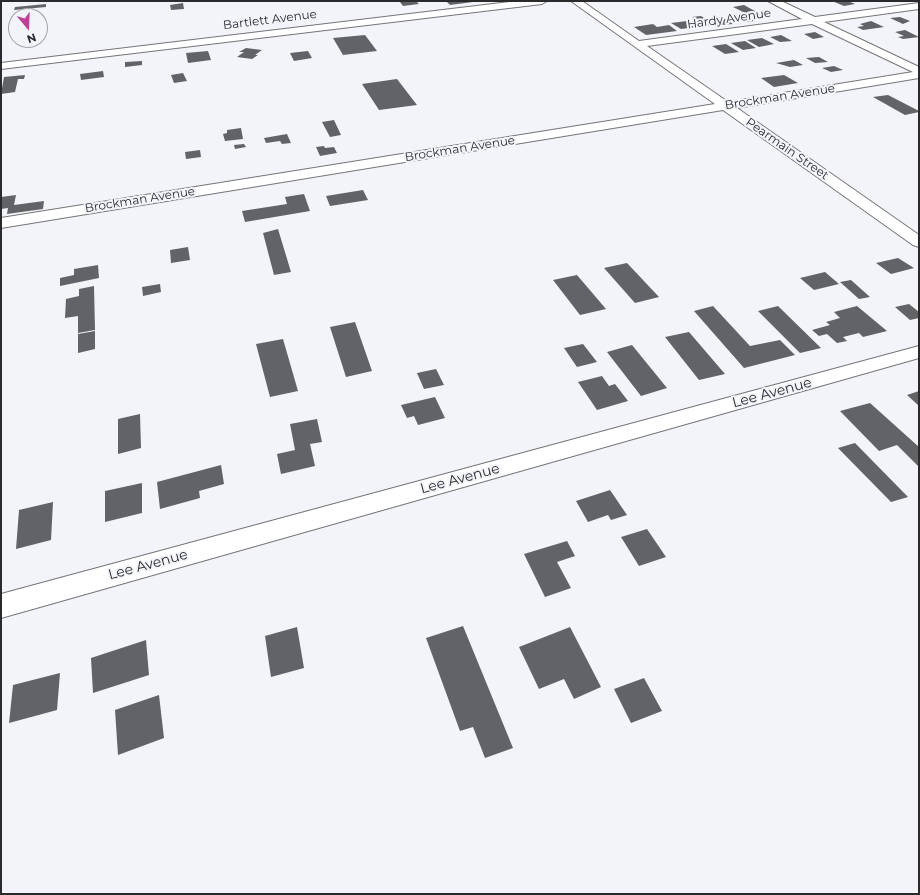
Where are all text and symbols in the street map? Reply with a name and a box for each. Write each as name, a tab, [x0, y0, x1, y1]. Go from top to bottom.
street label: Hardy Avenue	[686, 6, 772, 32]
street label: Bartlett Avenue	[222, 7, 318, 33]
north arrow	[8, 8, 48, 48]
text: N	[25, 30, 38, 46]
street label: Brockman Avenue	[724, 81, 836, 113]
street label: Pearmain Street	[743, 115, 831, 183]
street label: Brockman Avenue	[404, 133, 516, 165]
street label: Brockman Avenue	[84, 184, 196, 216]
street label: Lee Avenue	[730, 374, 814, 412]
street label: Lee Avenue	[418, 460, 502, 498]
street label: Lee Avenue	[106, 546, 190, 584]

